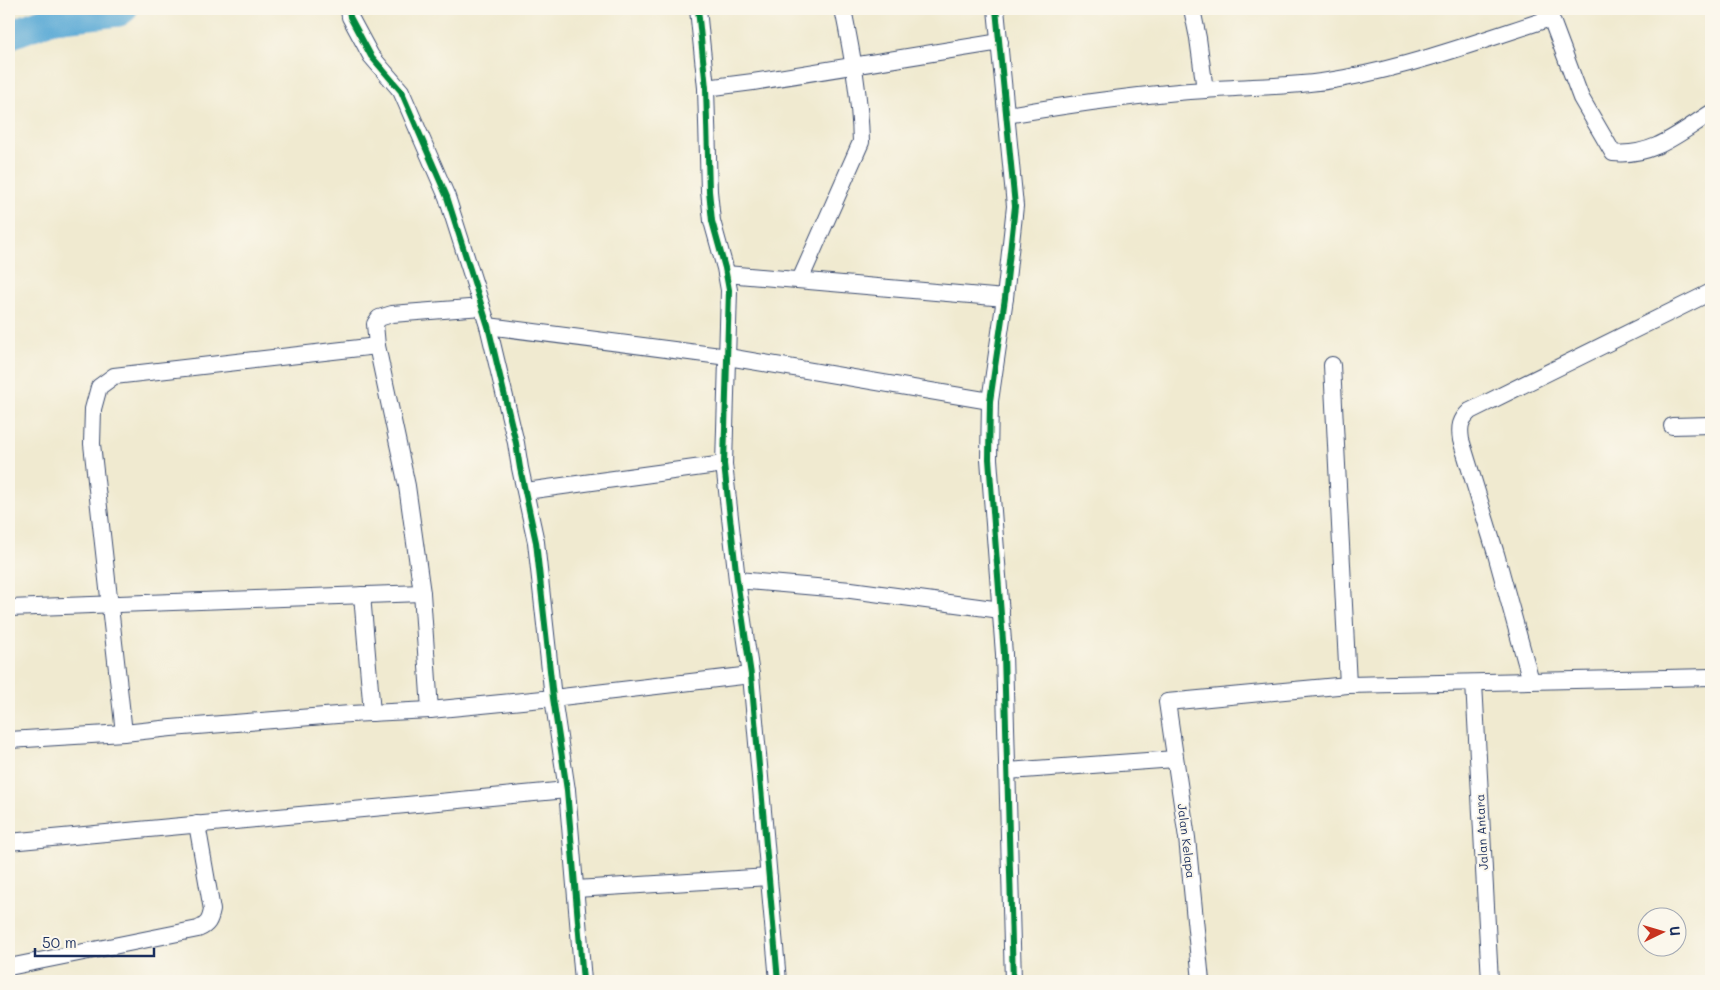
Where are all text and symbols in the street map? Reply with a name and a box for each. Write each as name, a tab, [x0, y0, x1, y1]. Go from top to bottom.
street label: Jalan Antara	[1471, 794, 1491, 871]
street label: Jalan Kelapa	[1174, 803, 1200, 879]
north arrow	[1638, 908, 1688, 958]
scale bar	[35, 925, 154, 957]
text: U	[1666, 925, 1685, 937]
text: 50 m	[42, 932, 77, 952]

